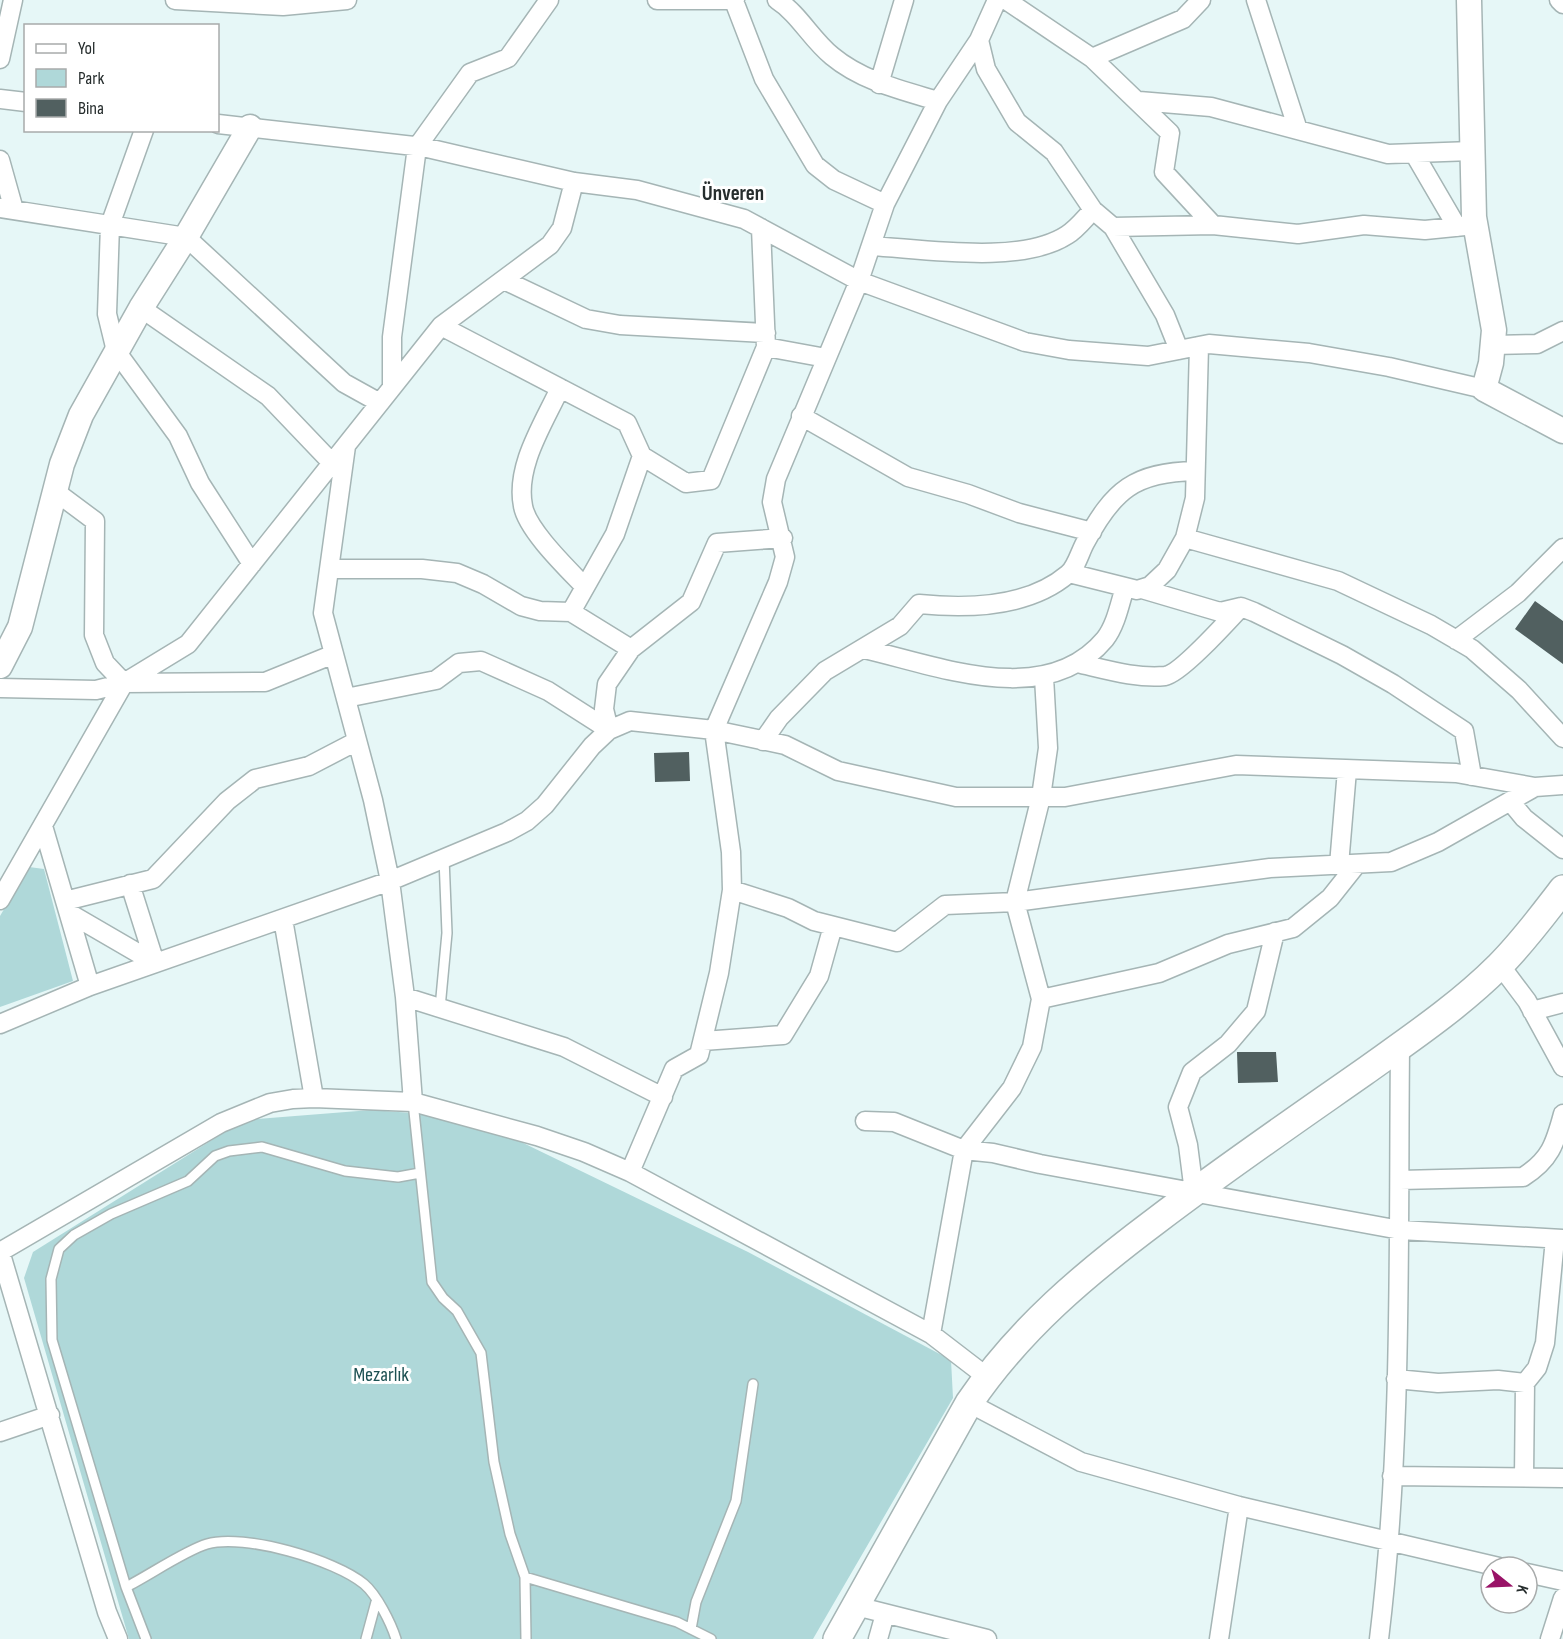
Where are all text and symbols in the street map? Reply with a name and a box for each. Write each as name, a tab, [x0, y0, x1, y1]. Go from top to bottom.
legend	[24, 24, 219, 132]
text: Yol	[78, 38, 95, 59]
text: Park	[78, 68, 104, 89]
text: Bina	[78, 98, 104, 119]
district label: Ünveren	[702, 181, 764, 206]
park label: Mezarlık	[353, 1363, 409, 1387]
north arrow	[1479, 1555, 1539, 1615]
text: K	[1512, 1582, 1532, 1596]

